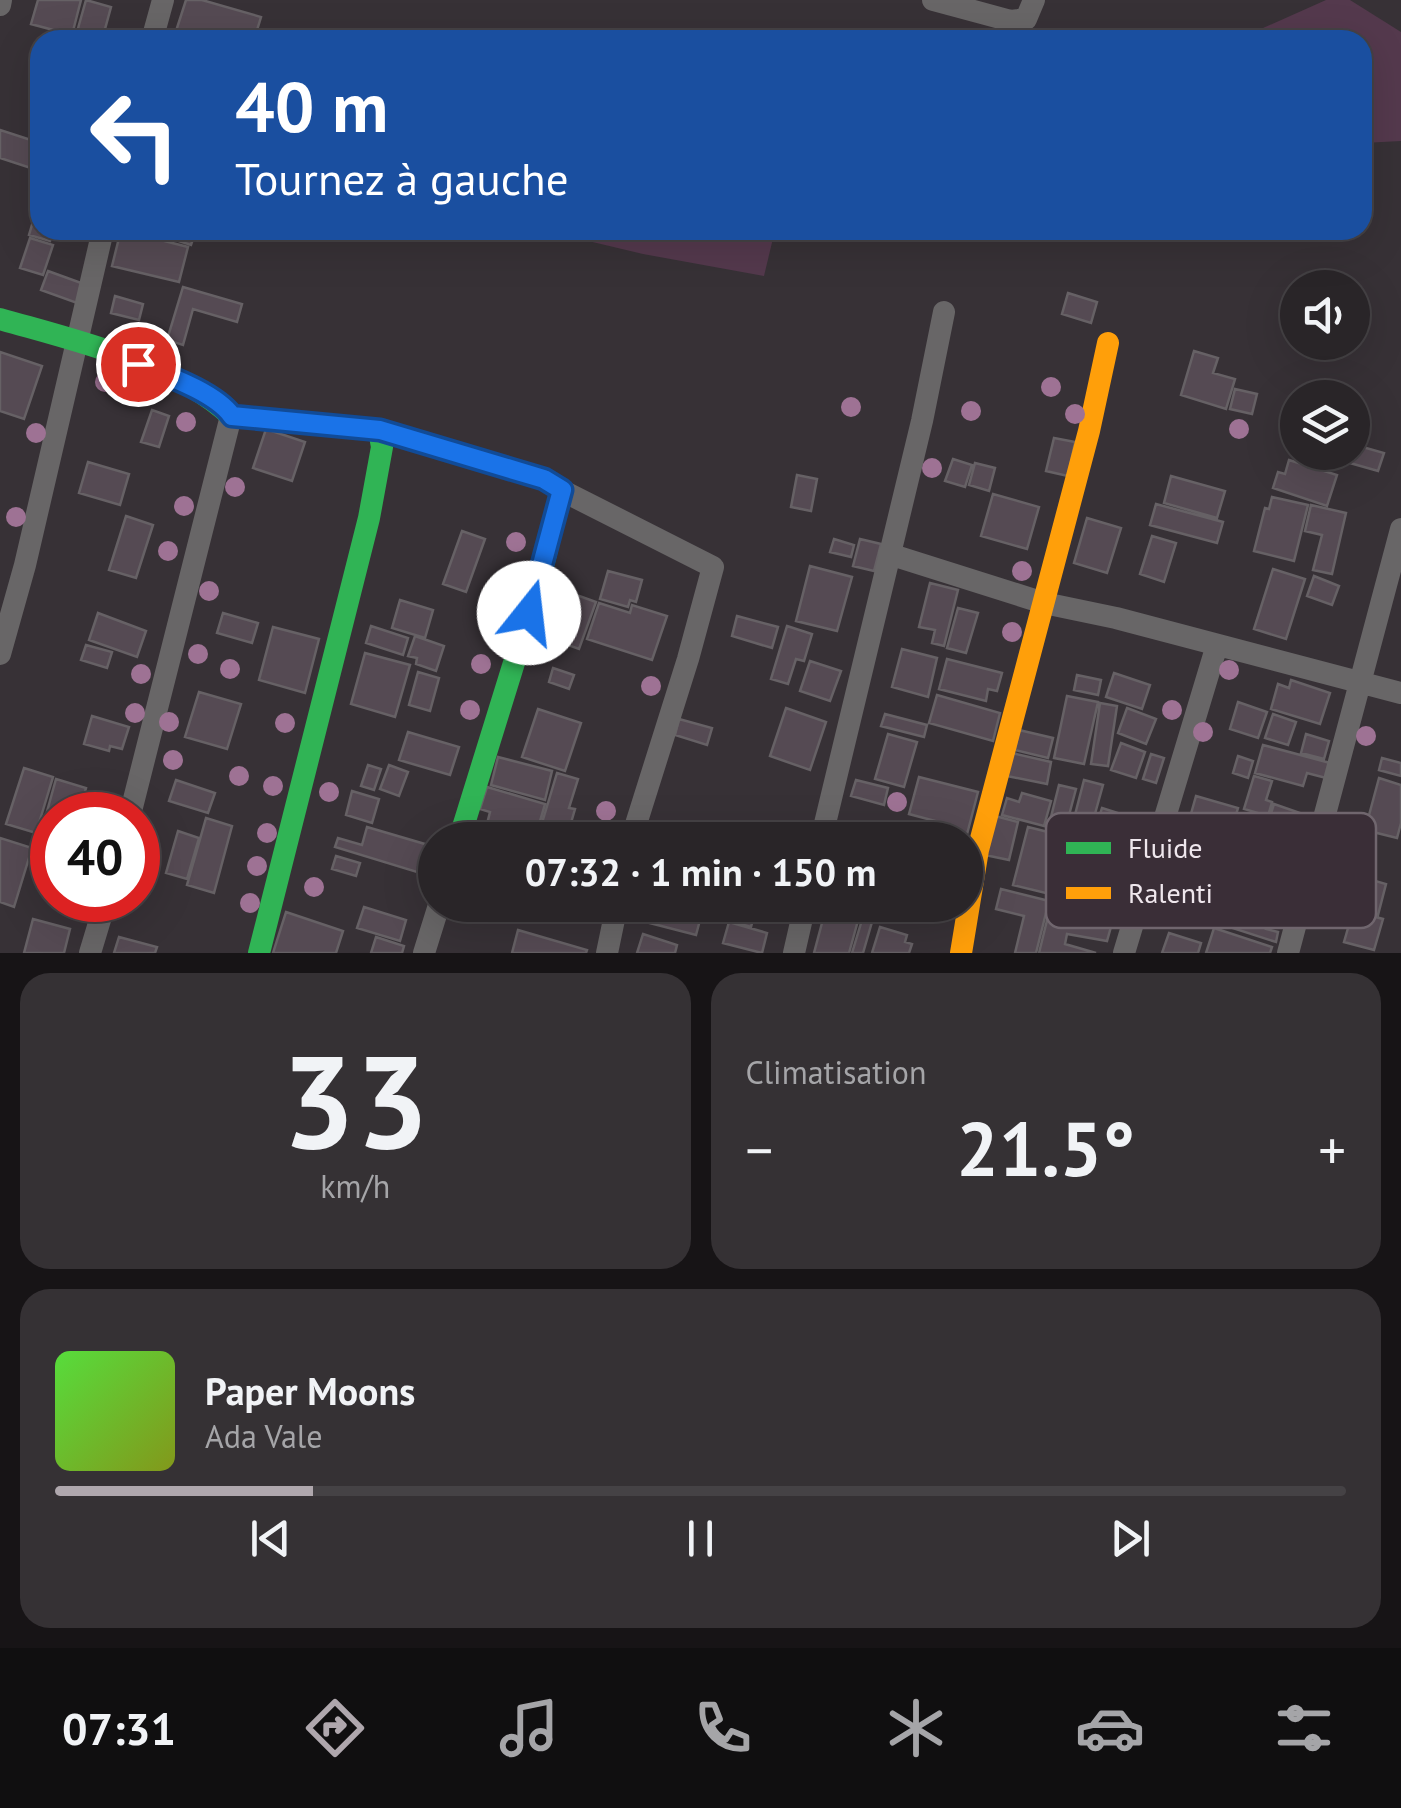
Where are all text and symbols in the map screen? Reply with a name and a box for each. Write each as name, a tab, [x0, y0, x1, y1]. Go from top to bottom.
text: 40 m	[235, 61, 388, 151]
icon: left	[70, 70, 200, 200]
text: Tournez à gauche	[235, 149, 569, 207]
map controls	[1280, 270, 1370, 470]
button: sound	[1280, 270, 1370, 360]
pin	[96, 322, 181, 407]
icon: arrive	[111, 337, 166, 392]
button: layers	[1280, 380, 1370, 470]
position arrow	[477, 561, 581, 665]
speed limit sign: 40	[30, 792, 160, 922]
legend	[1046, 813, 1376, 928]
text: Fluide	[1128, 829, 1203, 866]
text: 07:32 · 1 min · 150 m	[525, 847, 876, 896]
text: Ralenti	[1128, 874, 1213, 911]
text: 33	[282, 1016, 429, 1184]
text: Climatisation	[746, 1051, 926, 1093]
text: 21.5°	[956, 1100, 1135, 1197]
text: −	[746, 1114, 773, 1185]
text: +	[1318, 1114, 1346, 1185]
text: km/h	[320, 1165, 390, 1207]
text: Paper Moons	[205, 1366, 415, 1415]
text: Ada Vale	[205, 1415, 322, 1457]
icon: previous	[243, 1511, 298, 1566]
icon: pause	[673, 1511, 728, 1566]
icon: next	[1103, 1511, 1158, 1566]
icon: directions	[300, 1693, 370, 1763]
icon: music	[494, 1693, 564, 1763]
icon: phone	[688, 1693, 758, 1763]
icon: climate	[881, 1693, 951, 1763]
icon: car	[1075, 1693, 1145, 1763]
icon: filters	[1269, 1693, 1339, 1763]
text: 07:31	[62, 1699, 176, 1757]

